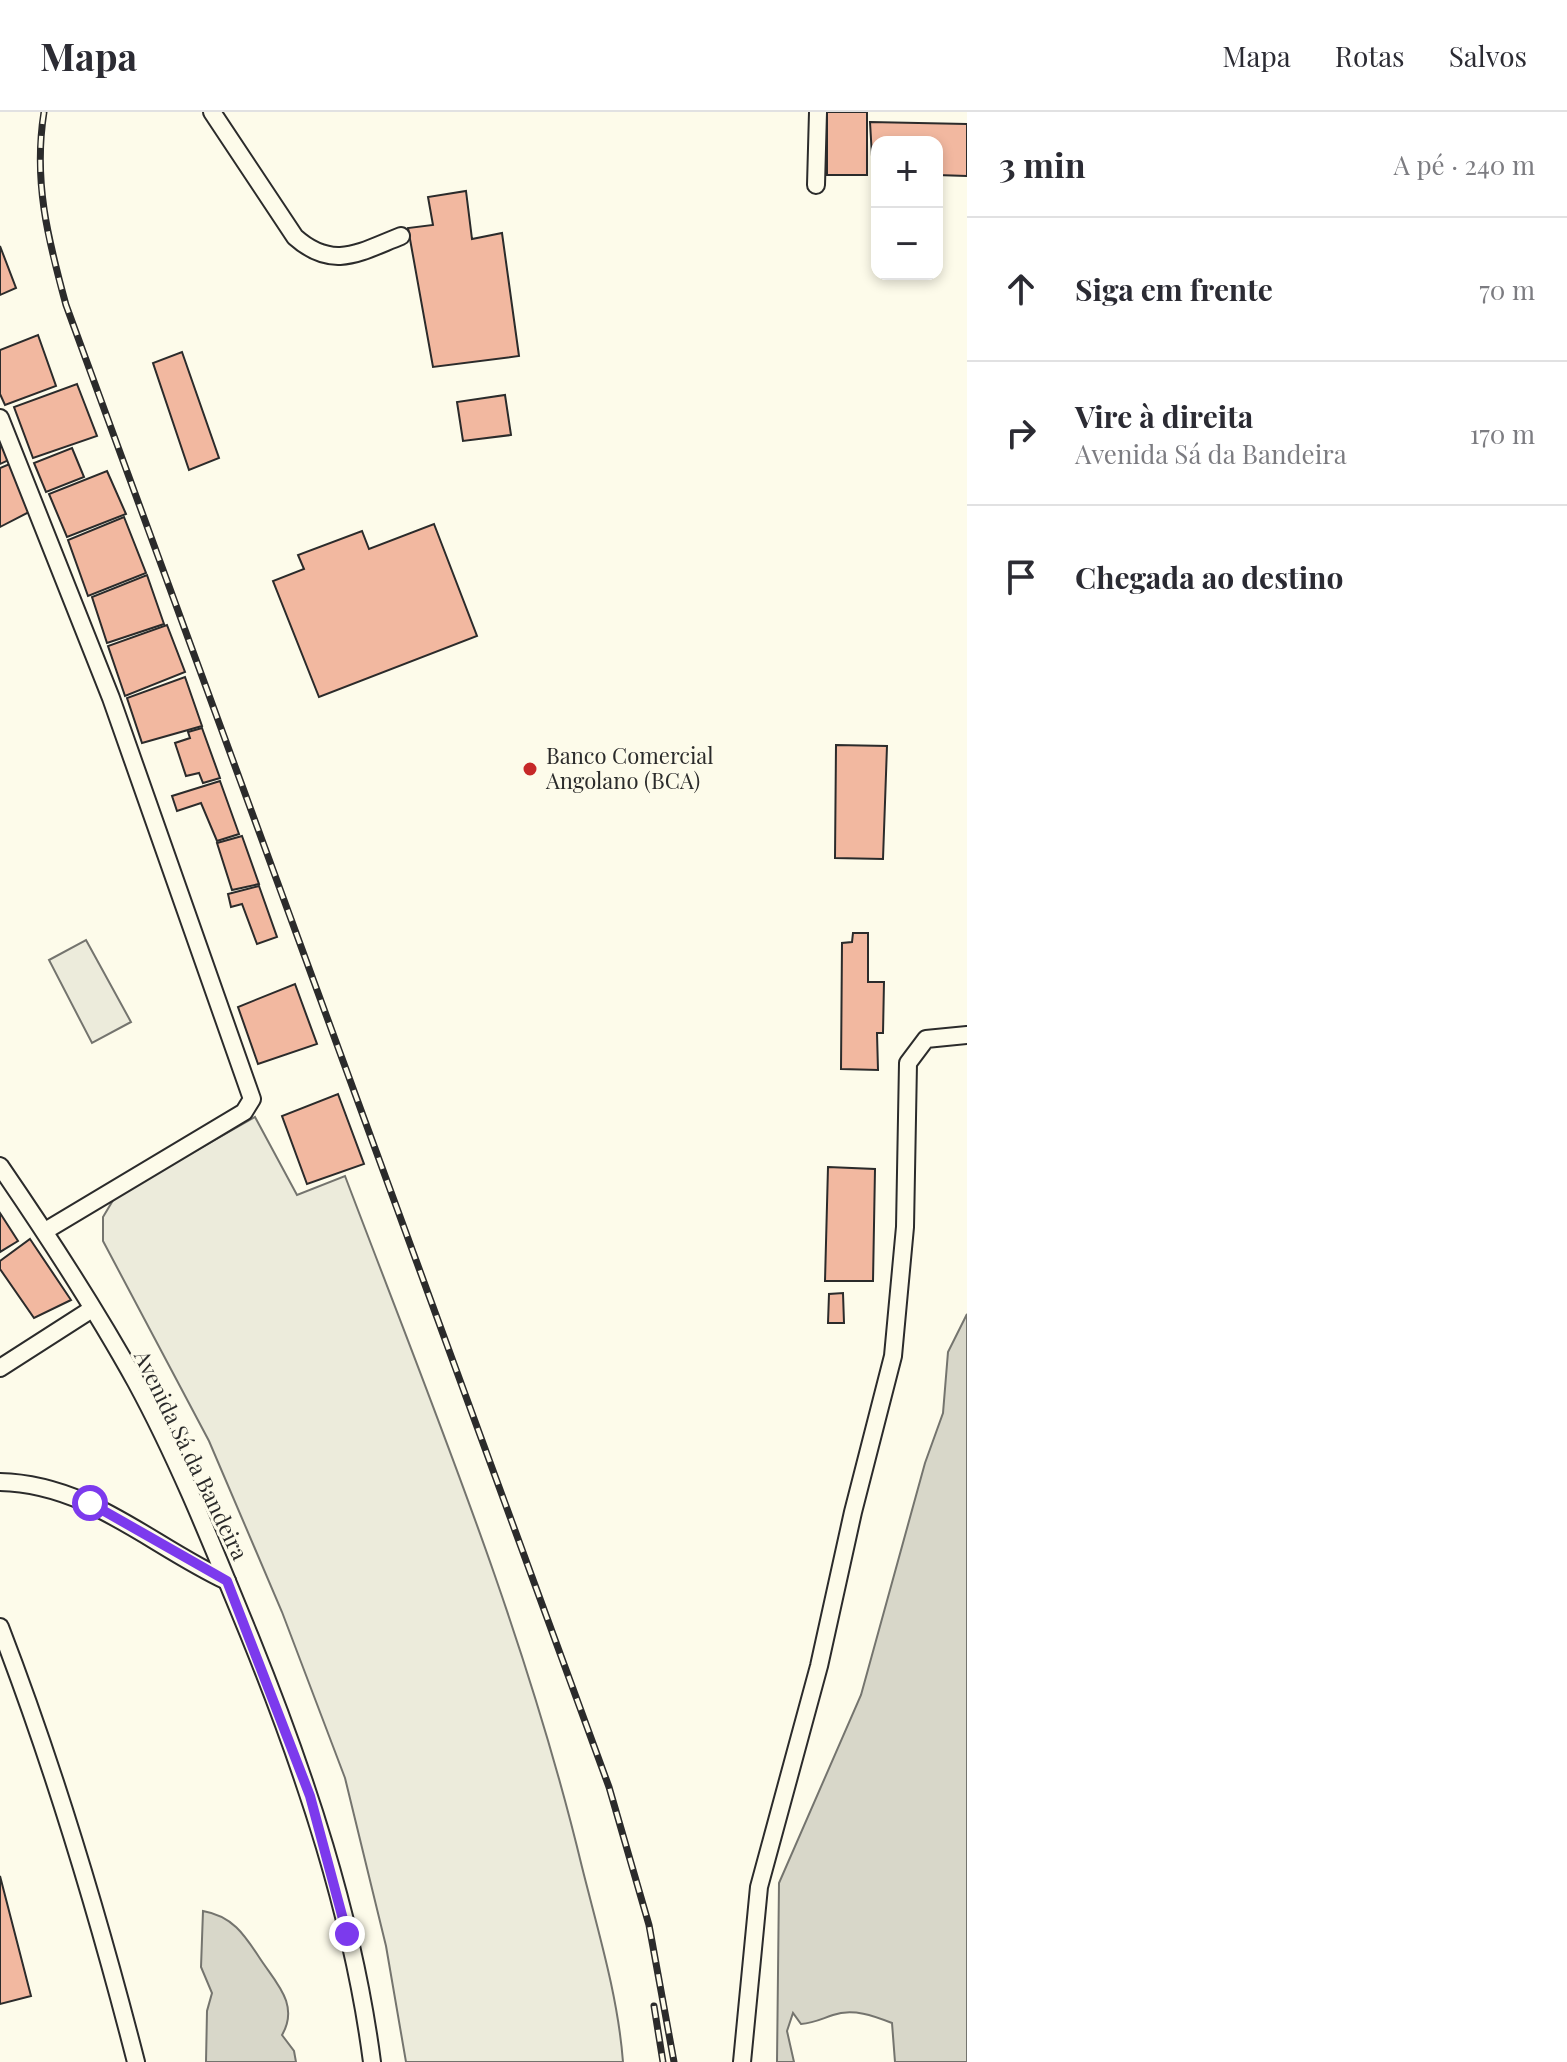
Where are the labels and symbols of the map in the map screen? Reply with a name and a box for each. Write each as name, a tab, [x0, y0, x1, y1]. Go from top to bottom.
place label: Banco Comercial Angolano (BCA)	[545, 740, 714, 795]
marker: Banco Comercial Angolano (BCA)	[521, 760, 539, 778]
street label: Avenida Sá da Bandeira	[128, 1344, 256, 1565]
route start	[72, 1485, 108, 1521]
route end	[329, 1916, 365, 1952]

